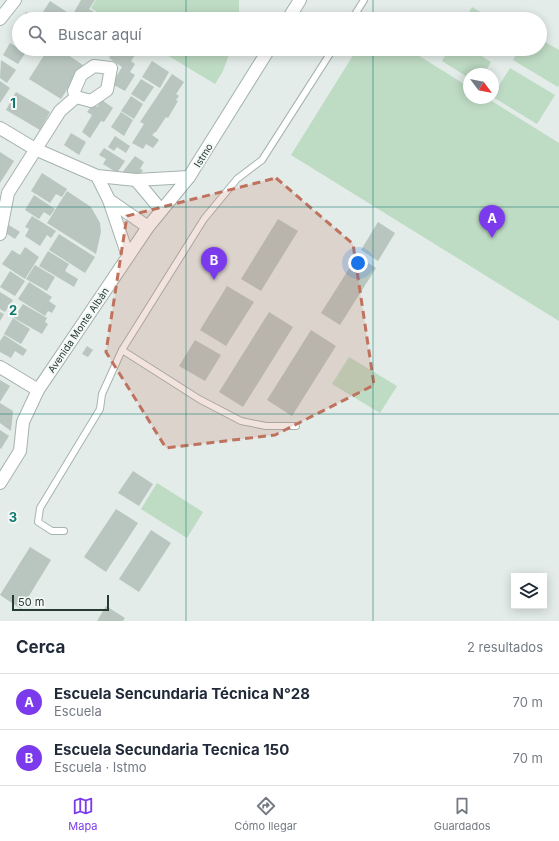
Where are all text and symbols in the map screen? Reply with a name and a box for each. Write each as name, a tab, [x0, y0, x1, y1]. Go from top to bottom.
search box	[12, 12, 547, 56]
icon: search	[26, 23, 48, 45]
text: Buscar aquí	[58, 25, 142, 44]
north arrow	[463, 68, 499, 104]
text: 1	[10, 95, 16, 111]
street label: Istmo	[191, 141, 215, 169]
pin: A	[479, 205, 505, 238]
pin: B	[201, 247, 227, 280]
your location	[348, 253, 368, 273]
street label: Avenida Monte Albán	[45, 285, 111, 375]
text: 2	[9, 302, 17, 318]
text: 3	[9, 509, 17, 525]
map controls	[511, 573, 547, 609]
button: layers	[511, 573, 547, 609]
scale bar	[12, 593, 109, 612]
text: 50 m	[18, 595, 44, 609]
text: Cerca	[16, 637, 65, 657]
text: 2 resultados	[467, 639, 543, 655]
text: Escuela Sencundaria Técnica N°28	[54, 684, 310, 703]
text: A	[24, 694, 34, 710]
text: 70 m	[513, 694, 543, 710]
text: Escuela	[54, 703, 102, 719]
text: Escuela Secundaria Tecnica 150	[54, 740, 289, 759]
text: B	[25, 750, 33, 766]
text: 70 m	[513, 750, 543, 766]
text: Escuela · Istmo	[54, 759, 147, 775]
tab: Mapa	[68, 795, 98, 833]
tab: Cómo llegar	[234, 795, 297, 833]
tab: Guardados	[434, 795, 491, 833]

